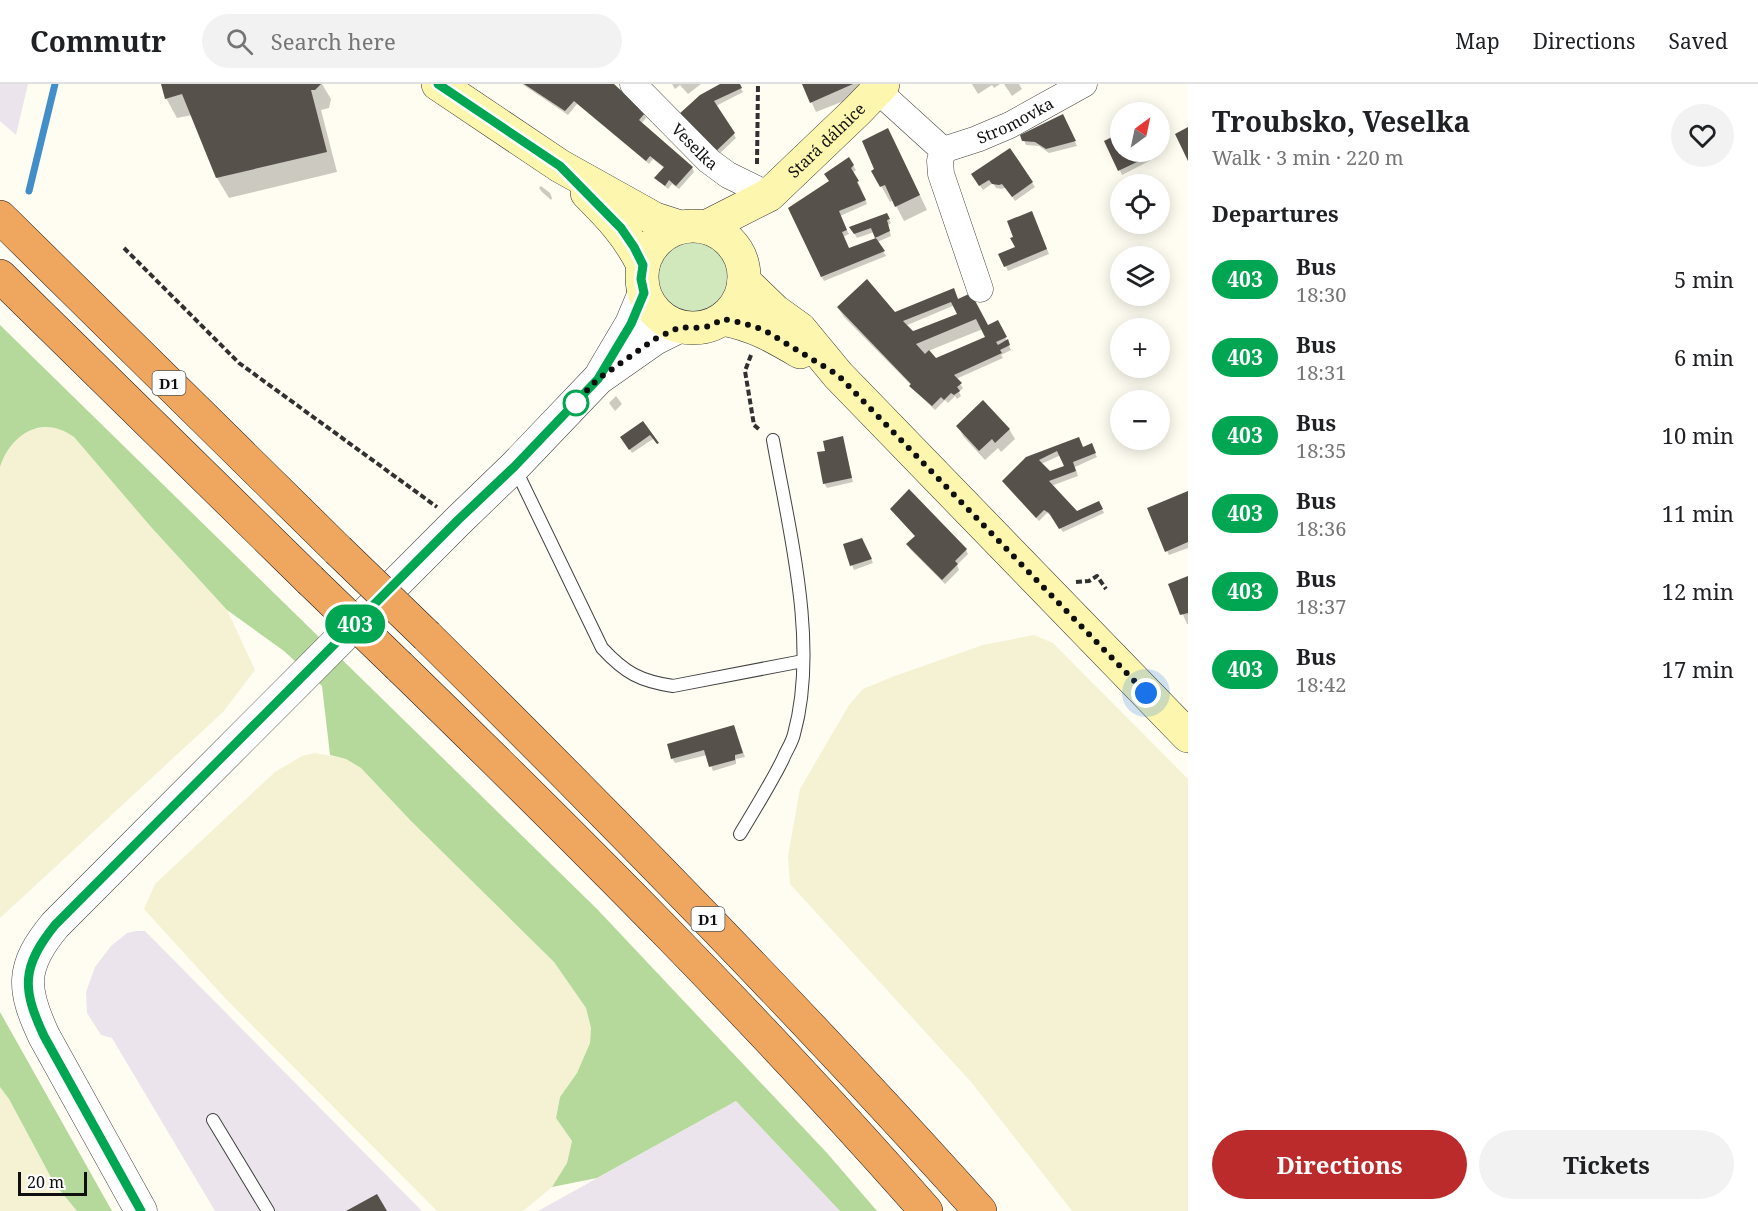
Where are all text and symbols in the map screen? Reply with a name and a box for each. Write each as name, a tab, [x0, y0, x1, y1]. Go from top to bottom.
search box	[202, 14, 622, 68]
text: Commutr	[30, 22, 166, 60]
icon: search	[223, 25, 256, 58]
text: Search here	[271, 26, 396, 56]
text: Map	[1455, 27, 1500, 55]
text: Directions	[1533, 27, 1635, 55]
text: Saved	[1668, 27, 1728, 55]
street label: Stromovka	[973, 92, 1057, 149]
street label: Stará dálnice	[783, 98, 870, 183]
north arrow	[1110, 102, 1170, 162]
map controls	[1110, 102, 1170, 450]
text: Troubsko, Veselka	[1212, 102, 1470, 140]
button: heart	[1671, 104, 1734, 167]
street label: Veselka	[667, 118, 722, 175]
text: Walk · 3 min · 220 m	[1212, 144, 1404, 171]
button: locate	[1110, 174, 1170, 234]
text: Departures	[1212, 198, 1339, 228]
button: layers	[1110, 246, 1170, 306]
text: Bus	[1296, 251, 1336, 281]
text: 5 min	[1674, 264, 1734, 294]
text: 403	[1227, 265, 1263, 293]
text: 18:30	[1296, 281, 1346, 308]
button: +	[1110, 318, 1170, 378]
text: Bus	[1296, 329, 1336, 359]
text: 6 min	[1674, 342, 1734, 372]
text: 403	[1227, 343, 1263, 371]
text: 18:31	[1296, 359, 1346, 386]
road number: D1	[152, 371, 186, 395]
unlabelled marker	[563, 390, 589, 416]
button: −	[1110, 390, 1170, 450]
text: Bus	[1296, 407, 1336, 437]
text: 10 min	[1662, 420, 1734, 450]
text: 403	[1227, 421, 1263, 449]
text: 18:35	[1296, 437, 1346, 464]
text: Bus	[1296, 485, 1336, 515]
text: 11 min	[1662, 498, 1734, 528]
text: 403	[1227, 499, 1263, 527]
text: 18:36	[1296, 515, 1346, 542]
text: Bus	[1296, 563, 1336, 593]
text: 12 min	[1662, 576, 1734, 606]
text: 403	[1227, 577, 1263, 605]
text: 18:37	[1296, 593, 1346, 620]
line badge: 403	[320, 604, 389, 644]
text: 403	[337, 610, 373, 638]
text: Bus	[1296, 641, 1336, 671]
text: 17 min	[1662, 654, 1734, 684]
text: 403	[1227, 655, 1263, 683]
text: 18:42	[1296, 671, 1346, 698]
your location	[1131, 678, 1161, 708]
road number: D1	[692, 907, 724, 931]
button: Directions	[1212, 1130, 1467, 1199]
button: Tickets	[1479, 1130, 1734, 1199]
scale bar	[18, 1169, 87, 1196]
text: 20 m	[27, 1171, 64, 1193]

